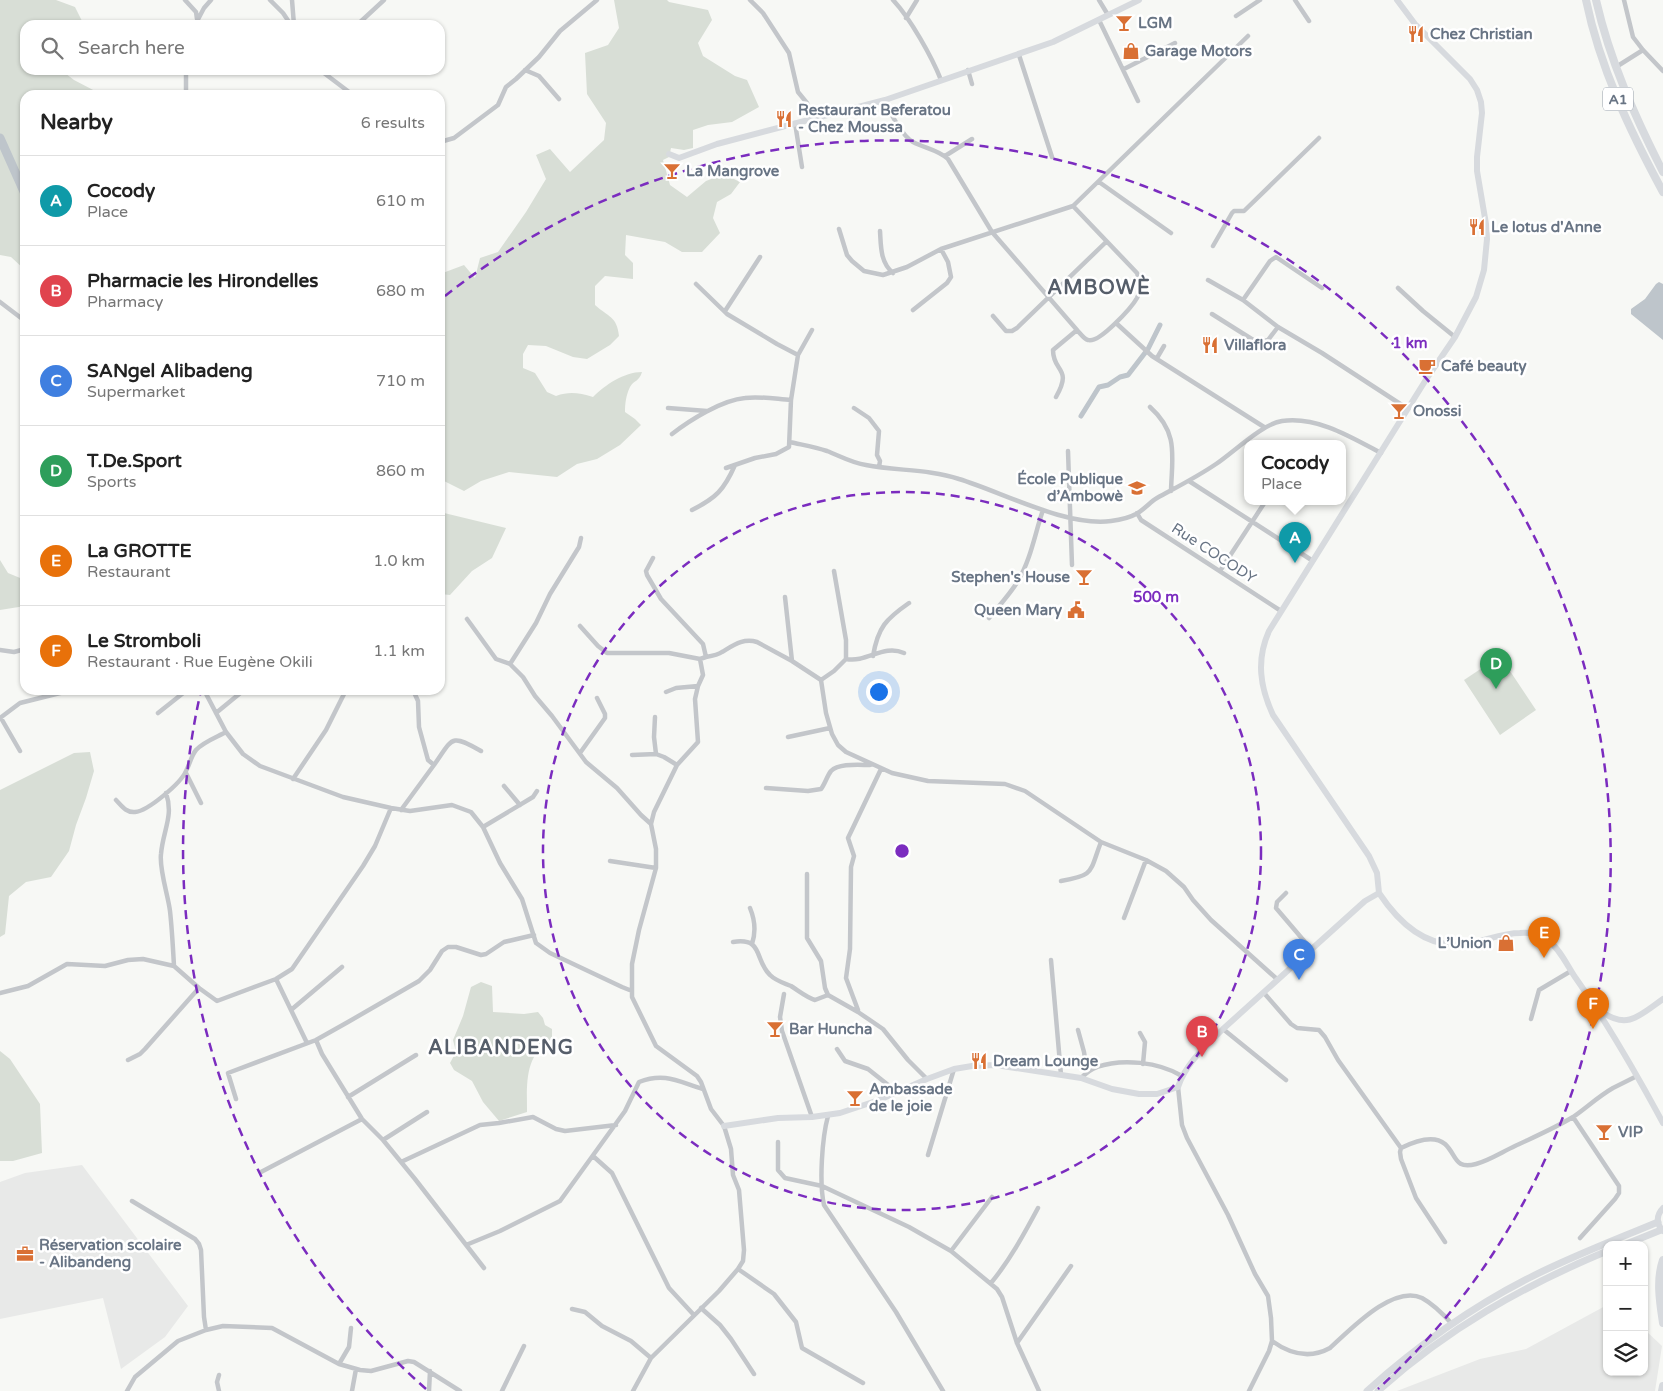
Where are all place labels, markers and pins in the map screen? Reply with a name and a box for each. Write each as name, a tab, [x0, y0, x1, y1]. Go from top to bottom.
bar icon: LGM	[1114, 13, 1134, 33]
place label: LGM	[1138, 14, 1173, 32]
restaurant icon: Chez Christian	[1406, 24, 1426, 44]
place label: Chez Christian	[1430, 25, 1533, 43]
shop icon: Garage Motors	[1121, 41, 1141, 61]
place label: Garage Motors	[1145, 42, 1252, 61]
place label: Restaurant Beferatou - Chez Moussa	[798, 101, 951, 136]
restaurant icon: Restaurant Beferatou - Chez Moussa	[774, 109, 794, 129]
bar icon: La Mangrove	[662, 161, 682, 181]
place label: La Mangrove	[686, 162, 780, 181]
restaurant icon: Le lotus d'Anne	[1467, 217, 1487, 237]
place label: Le lotus d'Anne	[1491, 218, 1602, 236]
restaurant icon: Villaflora	[1200, 335, 1220, 355]
place label: Villaflora	[1224, 336, 1287, 354]
cafe icon: Café beauty	[1417, 356, 1437, 376]
place label: Café beauty	[1441, 357, 1527, 376]
bar icon: Onossi	[1389, 401, 1409, 421]
place label: Onossi	[1413, 402, 1461, 420]
place label: École Publique d’Ambowè	[1017, 469, 1124, 505]
school or university icon: École Publique d’Ambowè	[1127, 478, 1147, 498]
pin: A	[1279, 522, 1311, 563]
bar icon: Stephen's House	[1074, 567, 1094, 587]
place label: Stephen's House	[951, 568, 1071, 587]
public building icon: Queen Mary	[1066, 600, 1086, 620]
place label: Queen Mary	[974, 601, 1062, 620]
pin: D	[1480, 648, 1512, 689]
centre of rings	[893, 842, 911, 860]
pin: E	[1528, 917, 1560, 958]
shop icon: L’Union	[1496, 933, 1516, 953]
place label: L’Union	[1438, 934, 1492, 952]
pin: C	[1283, 939, 1315, 980]
pin: F	[1577, 988, 1609, 1029]
pin: B	[1186, 1016, 1218, 1057]
bar icon: Bar Huncha	[765, 1019, 785, 1039]
place label: Bar Huncha	[789, 1020, 872, 1038]
restaurant icon: Dream Lounge	[969, 1051, 989, 1071]
place label: Dream Lounge	[993, 1052, 1099, 1071]
place label: Ambassade de le joie	[869, 1080, 953, 1116]
bar icon: Ambassade de le joie	[845, 1088, 865, 1108]
bar icon: VIP	[1594, 1122, 1614, 1142]
place label: VIP	[1618, 1123, 1643, 1141]
place label: Réservation scolaire - Alibandeng	[39, 1236, 182, 1272]
office icon: Réservation scolaire - Alibandeng	[15, 1244, 35, 1264]

